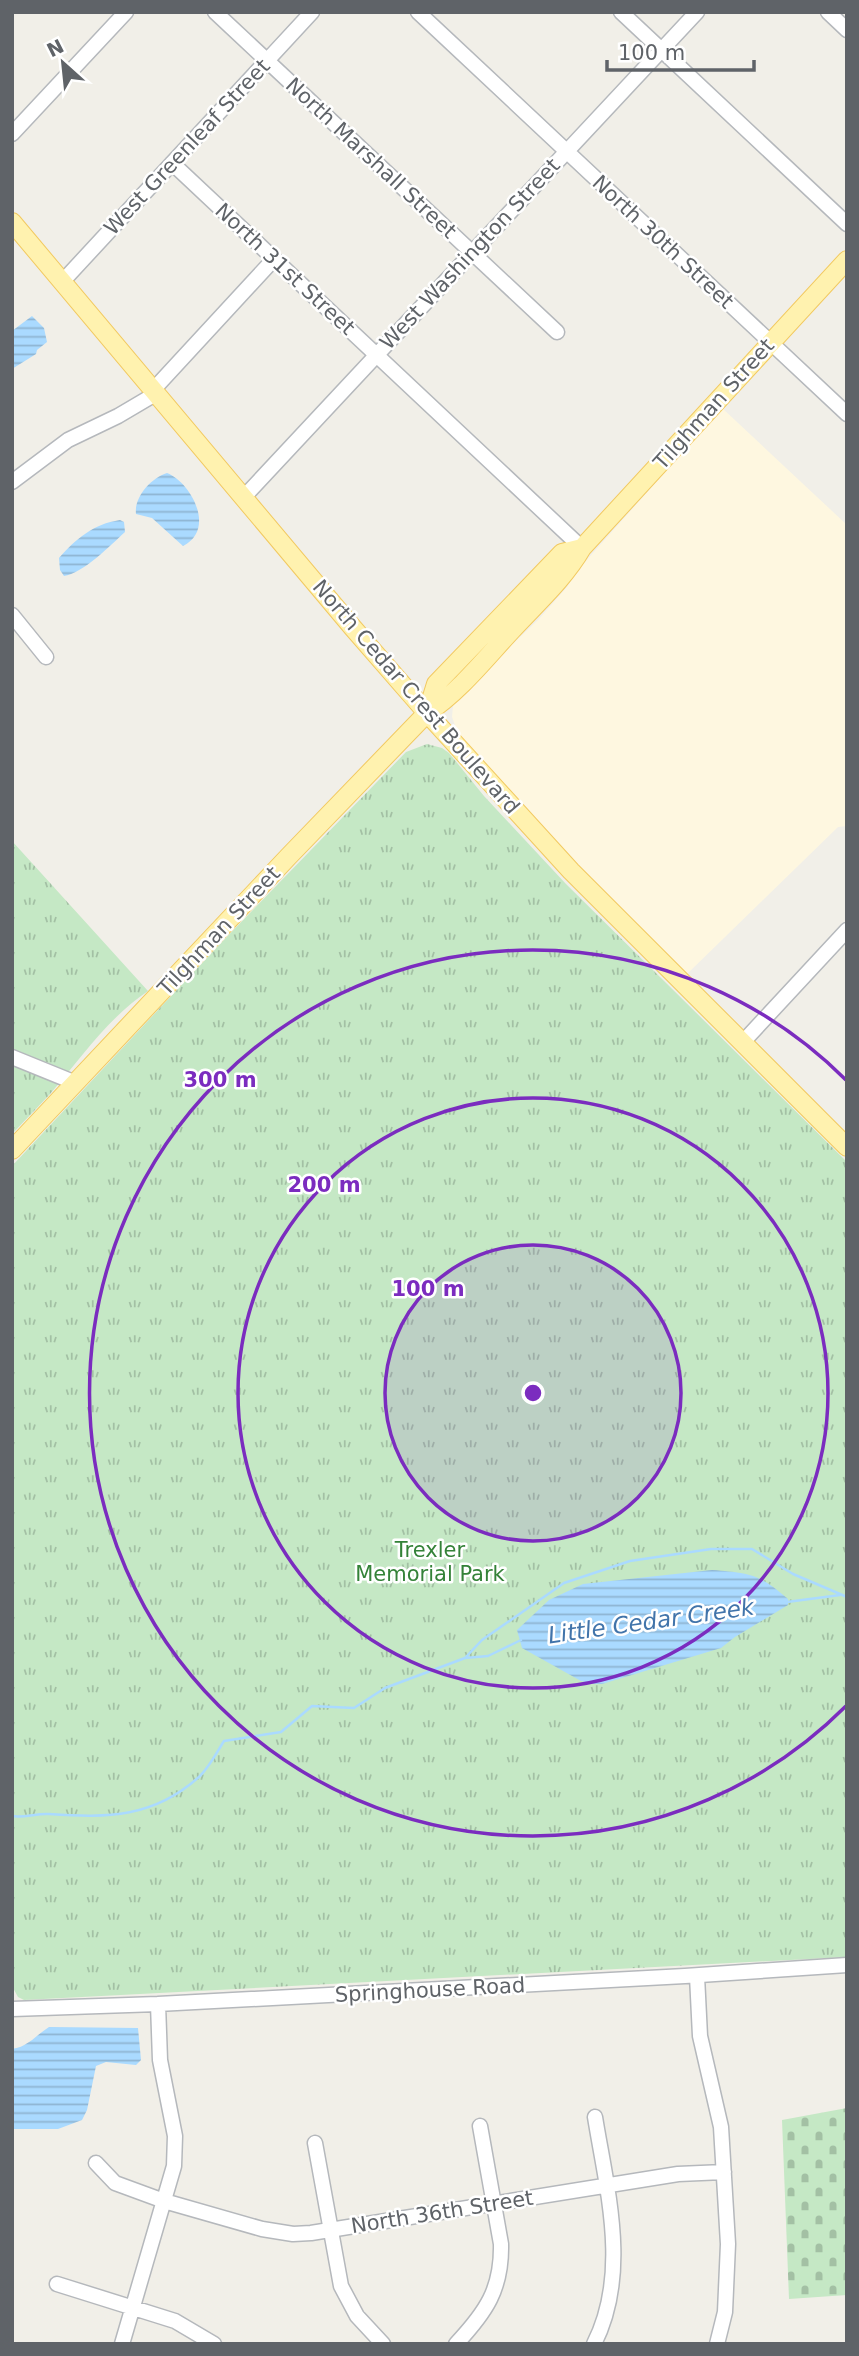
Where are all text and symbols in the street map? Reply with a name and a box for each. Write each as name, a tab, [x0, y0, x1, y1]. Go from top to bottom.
north arrow	[28, 28, 98, 98]
scale bar	[607, 28, 754, 72]
text: N	[43, 34, 67, 61]
text: 100 m	[618, 41, 685, 65]
street label: West Greenleaf Street	[99, 54, 275, 240]
street label: North Marshall Street	[281, 73, 461, 243]
street label: West Washington Street	[375, 154, 565, 354]
street label: North 30th Street	[587, 170, 739, 314]
street label: North 31st Street	[210, 198, 360, 340]
street label: Tilghman Street	[648, 334, 779, 475]
street label: North Cedar Crest Boulevard	[308, 575, 524, 819]
street label: Tilghman Street	[152, 862, 285, 1001]
text: 300 m	[183, 1068, 257, 1092]
text: 200 m	[287, 1173, 361, 1197]
text: 100 m	[391, 1277, 465, 1301]
centre of rings	[521, 1381, 545, 1405]
park label: Trexler Memorial Park	[355, 1538, 506, 1586]
water label: Little Cedar Creek	[546, 1593, 757, 1648]
street label: Springhouse Road	[334, 1973, 526, 2007]
street label: North 36th Street	[349, 2186, 535, 2238]

